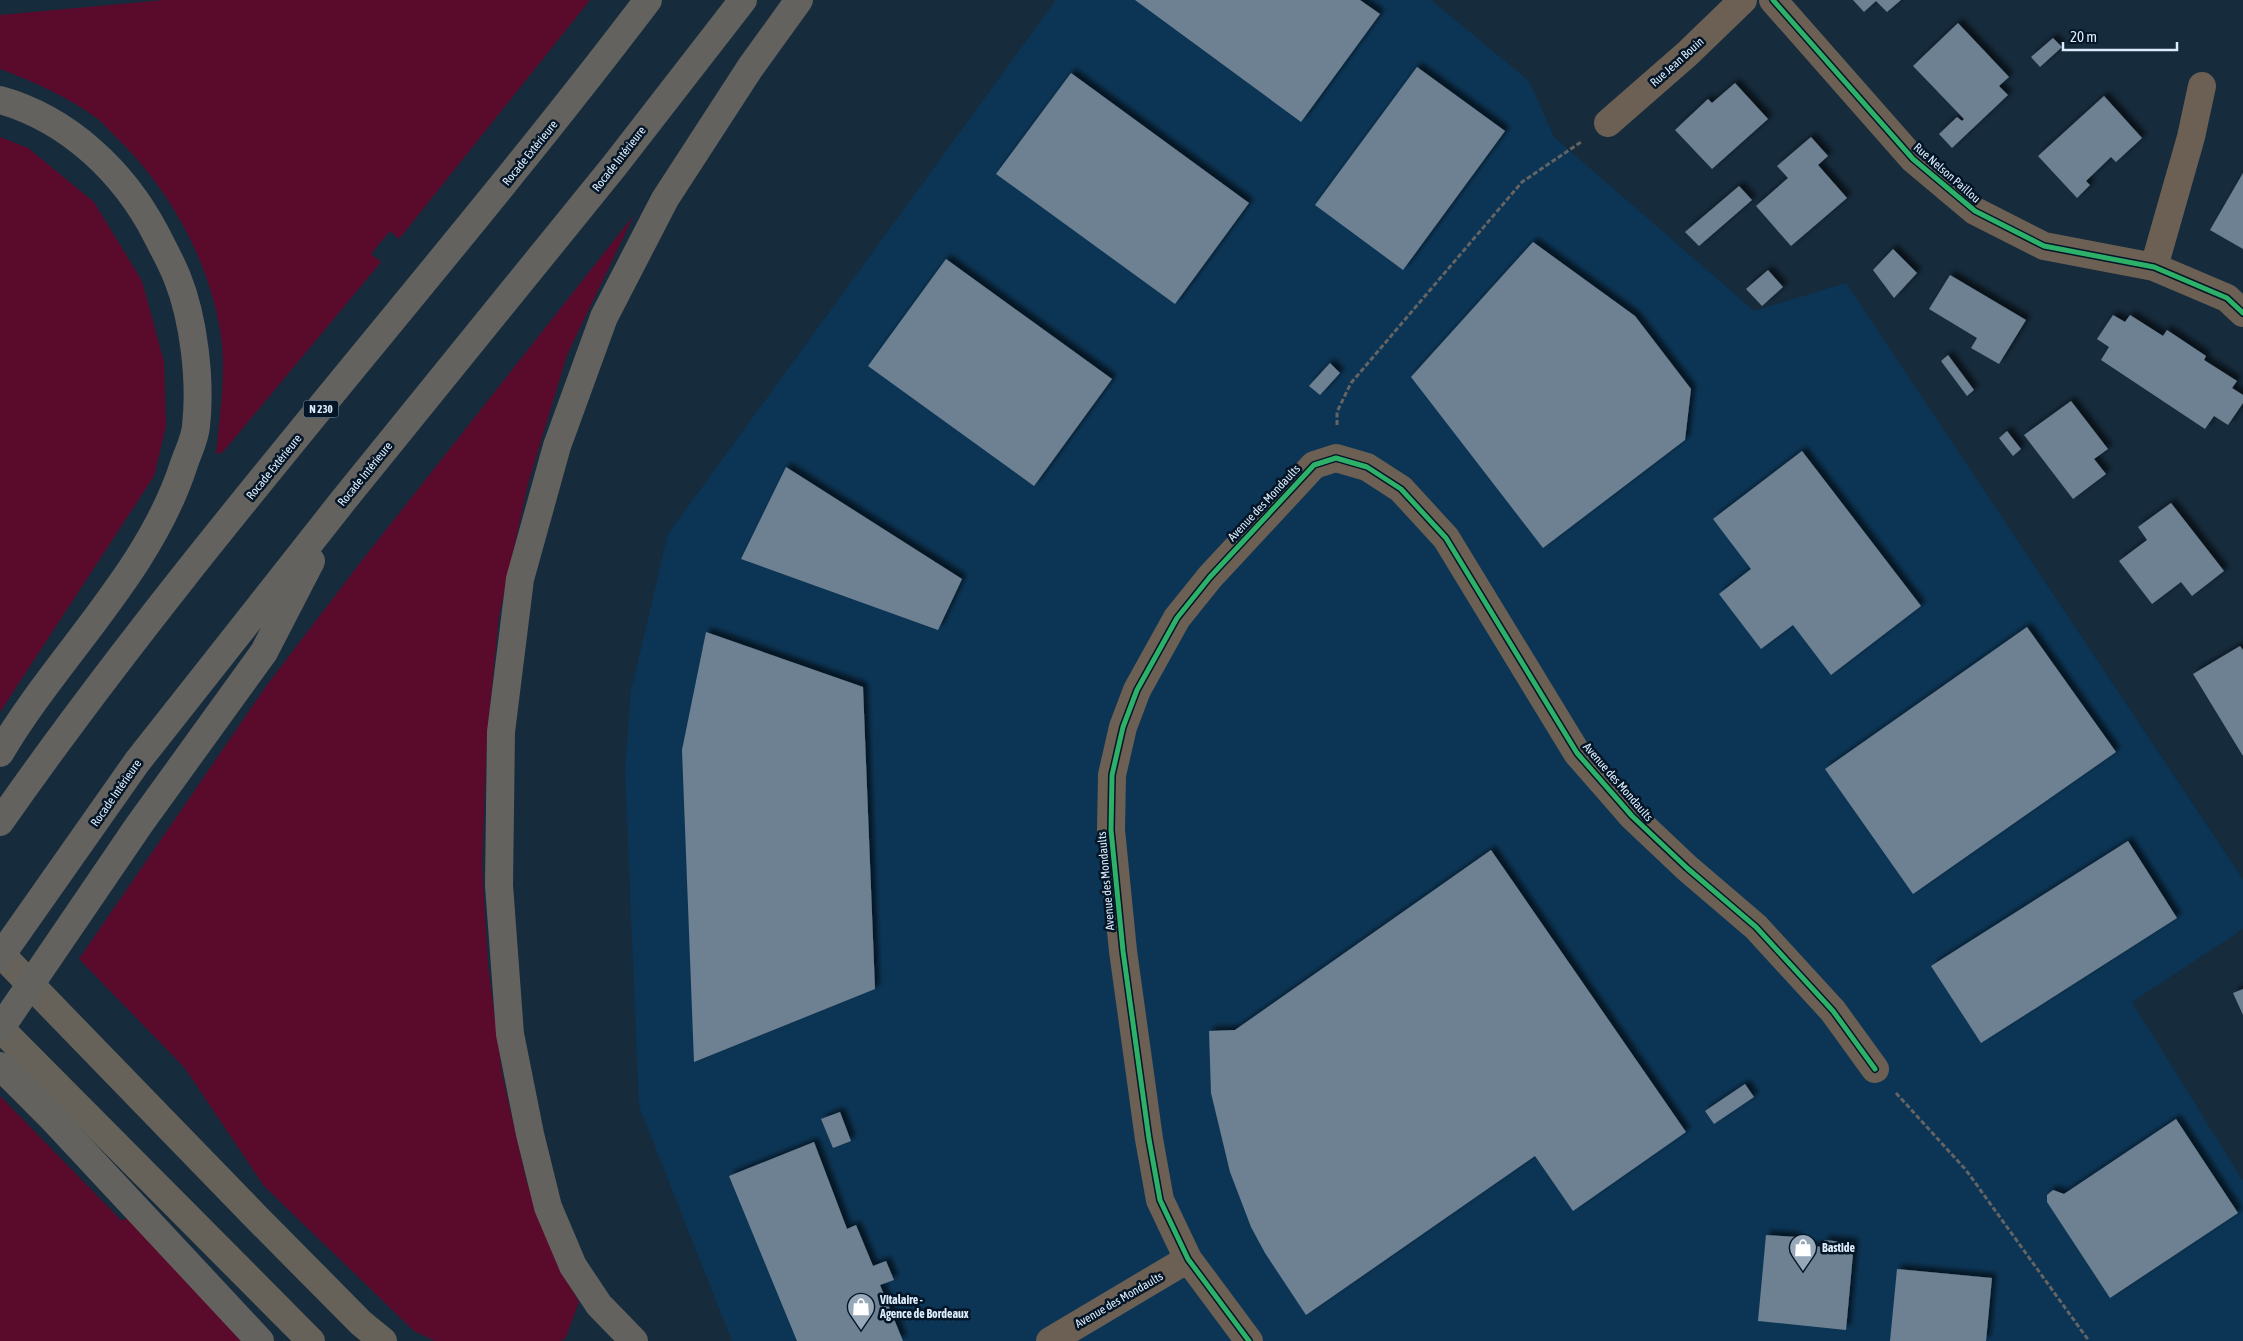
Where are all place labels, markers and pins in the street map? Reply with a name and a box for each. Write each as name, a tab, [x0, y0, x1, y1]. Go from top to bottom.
shop icon: Bastide	[1788, 1233, 1818, 1272]
place label: Bastide	[1822, 1241, 1855, 1255]
shop icon: Vitalaire - Agence de Bordeaux	[846, 1292, 876, 1331]
place label: Vitalaire - Agence de Bordeaux	[879, 1293, 969, 1321]

